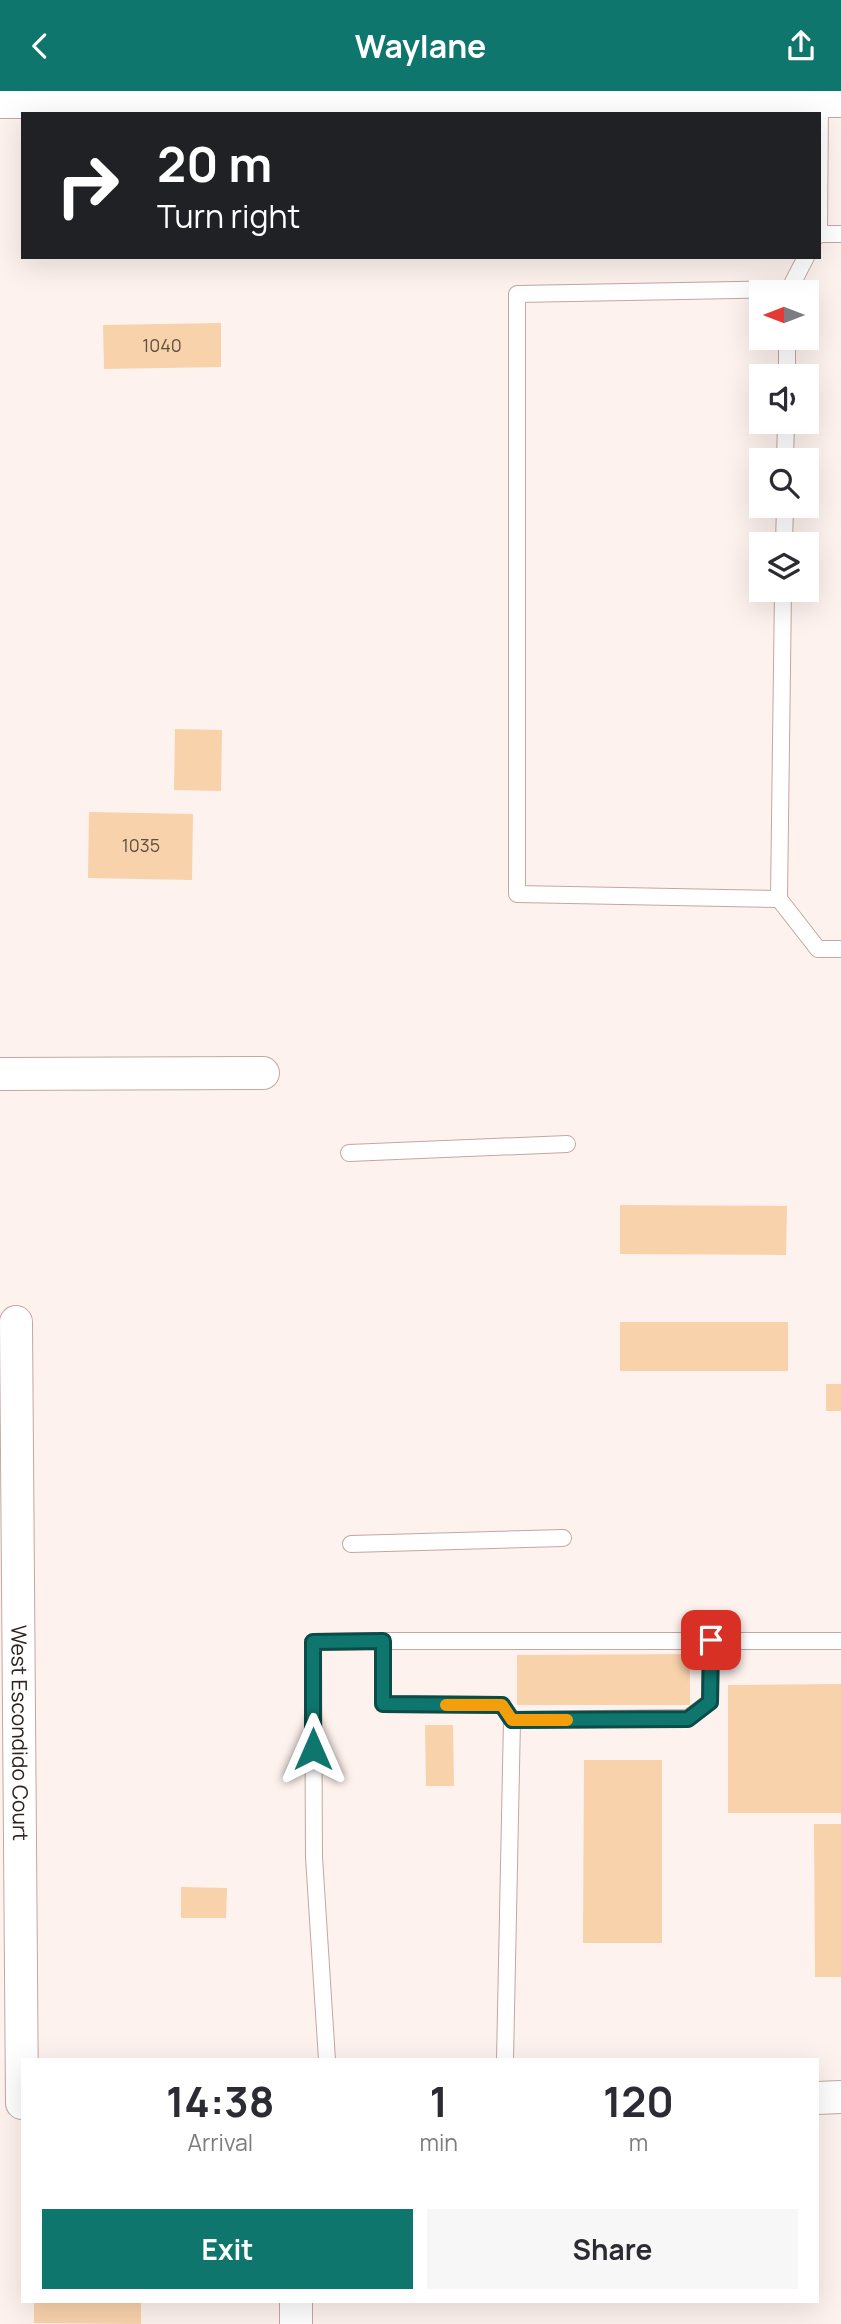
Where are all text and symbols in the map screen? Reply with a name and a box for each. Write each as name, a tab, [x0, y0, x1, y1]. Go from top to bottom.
text: Waylane	[355, 24, 486, 68]
icon: back	[21, 27, 59, 65]
icon: share	[782, 27, 820, 65]
text: 20 m	[157, 130, 272, 197]
icon: right	[42, 140, 133, 231]
text: Turn right	[157, 194, 300, 238]
north arrow	[749, 280, 819, 350]
map controls	[749, 280, 819, 602]
house number: 1040	[142, 333, 182, 357]
button: sound	[749, 364, 819, 434]
button: search	[749, 448, 819, 518]
button: layers	[749, 532, 819, 602]
house number: 1035	[122, 833, 160, 857]
pin	[681, 1610, 741, 1670]
icon: arrive	[692, 1621, 730, 1659]
street label: West Escondido Court	[5, 1625, 35, 1841]
position arrow	[276, 1712, 350, 1786]
text: 14:38	[166, 2072, 274, 2130]
text: 1	[430, 2072, 448, 2130]
text: 120	[603, 2072, 674, 2130]
text: Arrival	[187, 2126, 253, 2158]
text: min	[419, 2126, 458, 2158]
text: m	[629, 2126, 648, 2158]
button: Exit	[42, 2209, 413, 2289]
button: Share	[427, 2209, 798, 2289]

